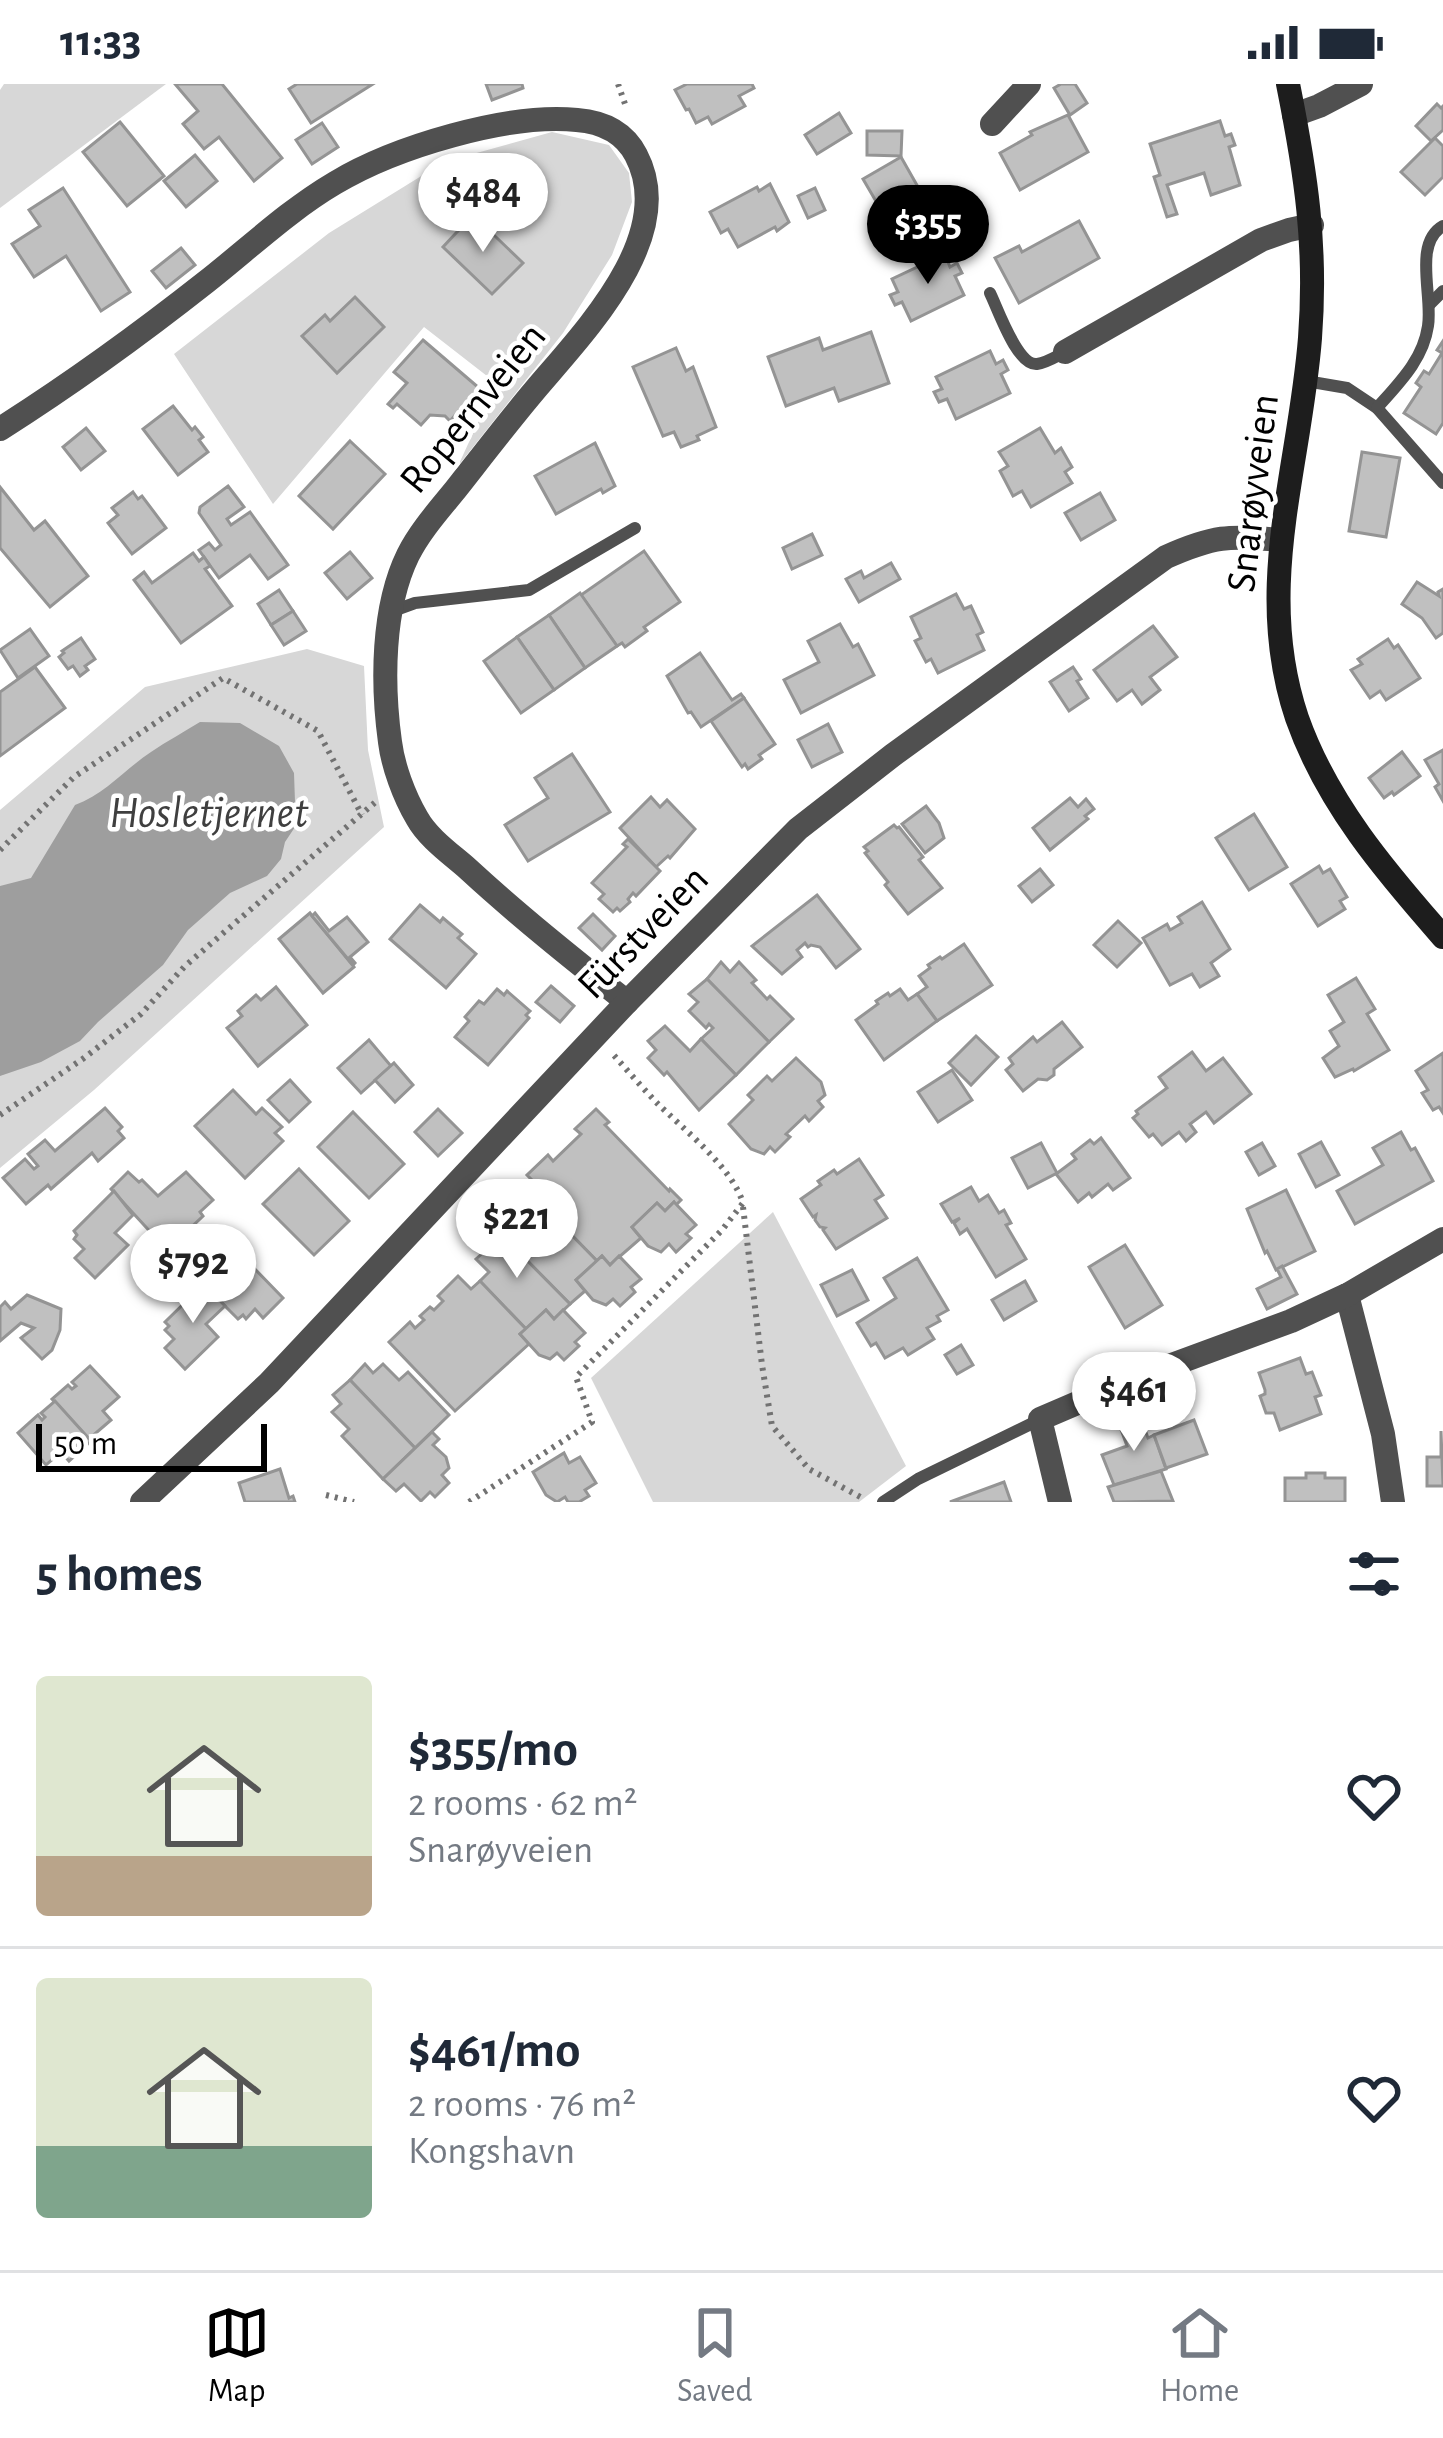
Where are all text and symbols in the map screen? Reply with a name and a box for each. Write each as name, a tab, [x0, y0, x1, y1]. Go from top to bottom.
text: 11:33	[60, 19, 142, 64]
pin: $484	[412, 153, 554, 255]
text: $484	[445, 172, 521, 211]
pin: $355	[857, 185, 999, 287]
text: $355	[894, 204, 962, 243]
street label: Ropernveien	[392, 315, 554, 501]
street label: Snarøyveien	[1220, 392, 1286, 594]
water label: Hosletjernet	[109, 791, 309, 836]
street label: Fürstveien	[570, 857, 716, 1007]
pin: $221	[446, 1179, 588, 1281]
text: $221	[483, 1198, 551, 1237]
pin: $792	[122, 1224, 264, 1326]
text: $792	[157, 1243, 229, 1282]
pin: $461	[1063, 1352, 1205, 1454]
text: $461	[1099, 1371, 1169, 1410]
scale bar	[36, 1418, 267, 1471]
text: 50 m	[54, 1428, 117, 1461]
icon: filters	[1341, 1541, 1407, 1607]
text: 5 homes	[36, 1549, 203, 1600]
icon: home	[132, 1724, 276, 1868]
text: $355/mo	[408, 1724, 578, 1775]
icon: heart	[1341, 1763, 1407, 1829]
text: 2 rooms · 62 m²	[408, 1784, 637, 1823]
text: Snarøyveien	[408, 1831, 593, 1870]
text: $461/mo	[408, 2025, 580, 2076]
icon: home	[132, 2026, 276, 2170]
icon: heart	[1341, 2065, 1407, 2131]
text: 2 rooms · 76 m²	[408, 2085, 636, 2124]
text: Kongshavn	[408, 2132, 575, 2171]
tab: Map	[204, 2300, 270, 2412]
tab: Saved	[677, 2300, 753, 2412]
tab: Home	[1160, 2300, 1239, 2412]

